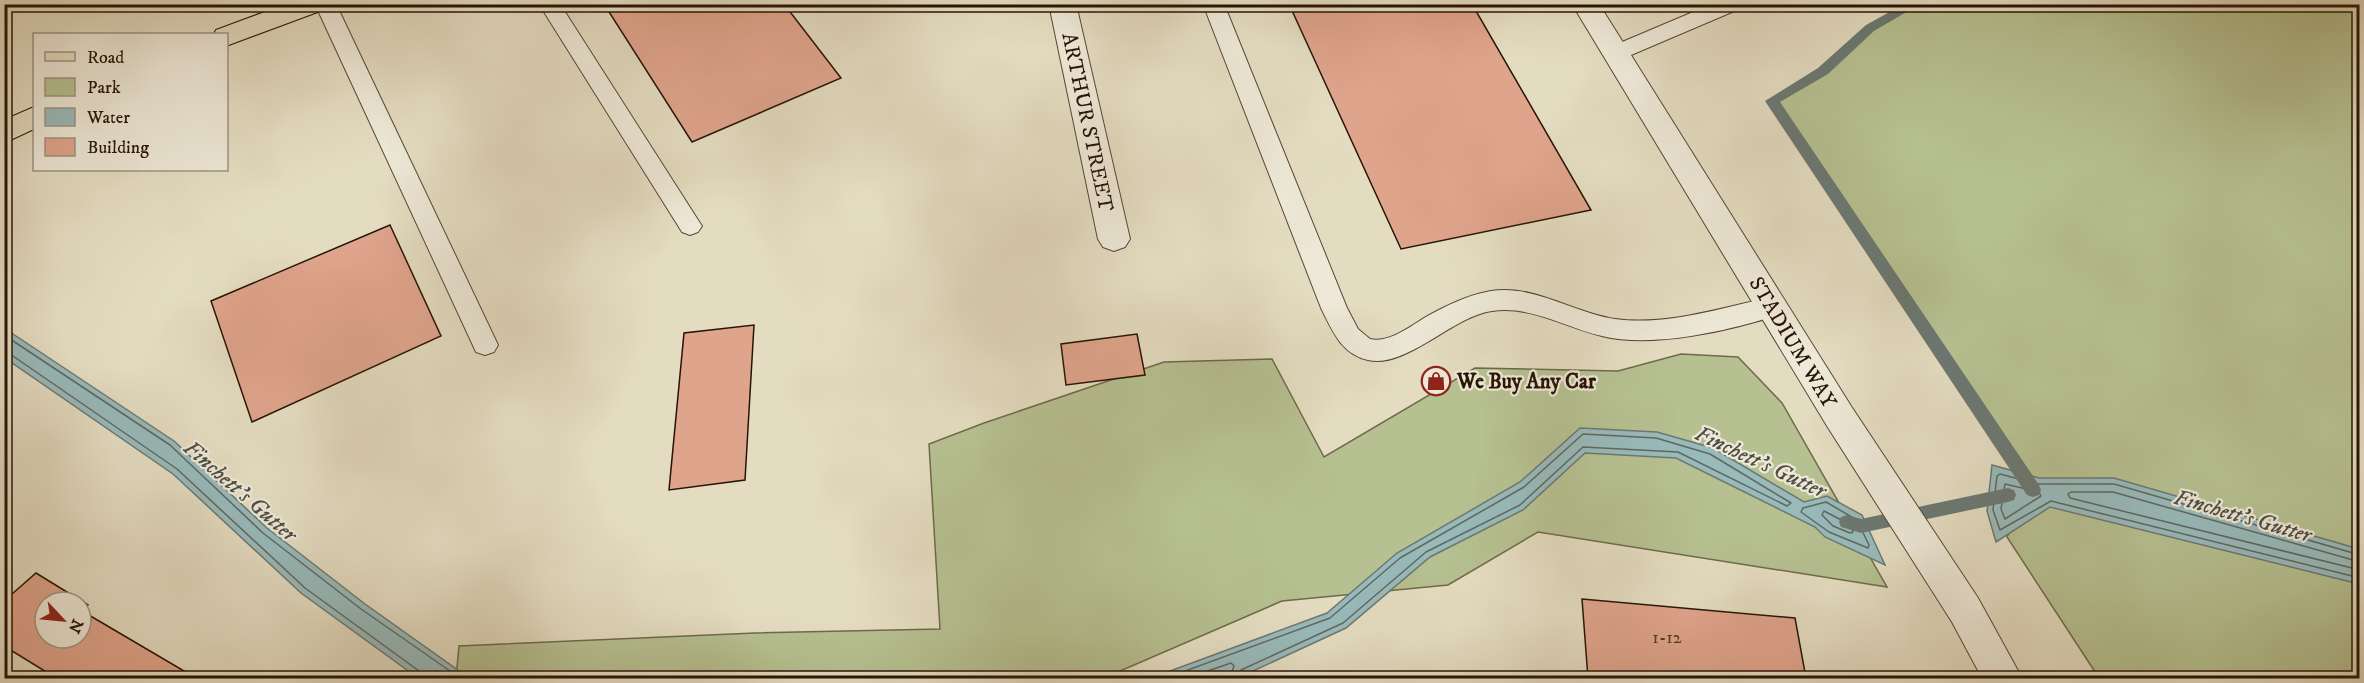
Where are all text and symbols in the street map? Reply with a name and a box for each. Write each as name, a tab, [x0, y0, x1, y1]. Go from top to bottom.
street label: ARTHUR STREET	[1055, 30, 1119, 214]
legend	[33, 33, 228, 171]
text: Road	[87, 47, 124, 69]
text: Park	[87, 77, 121, 99]
text: Water	[86, 107, 130, 129]
text: Building	[87, 137, 149, 159]
street label: STADIUM WAY	[1743, 272, 1842, 414]
shop icon: We Buy Any Car	[1420, 365, 1452, 397]
place label: We Buy Any Car	[1456, 369, 1597, 395]
water label: Finchett's Gutter	[1691, 420, 1832, 505]
water label: Finchett's Gutter	[178, 435, 304, 549]
water label: Finchett's Gutter	[2171, 484, 2316, 550]
north arrow	[33, 590, 93, 650]
text: N	[64, 616, 87, 636]
house number: 1-12	[1652, 627, 1682, 649]

